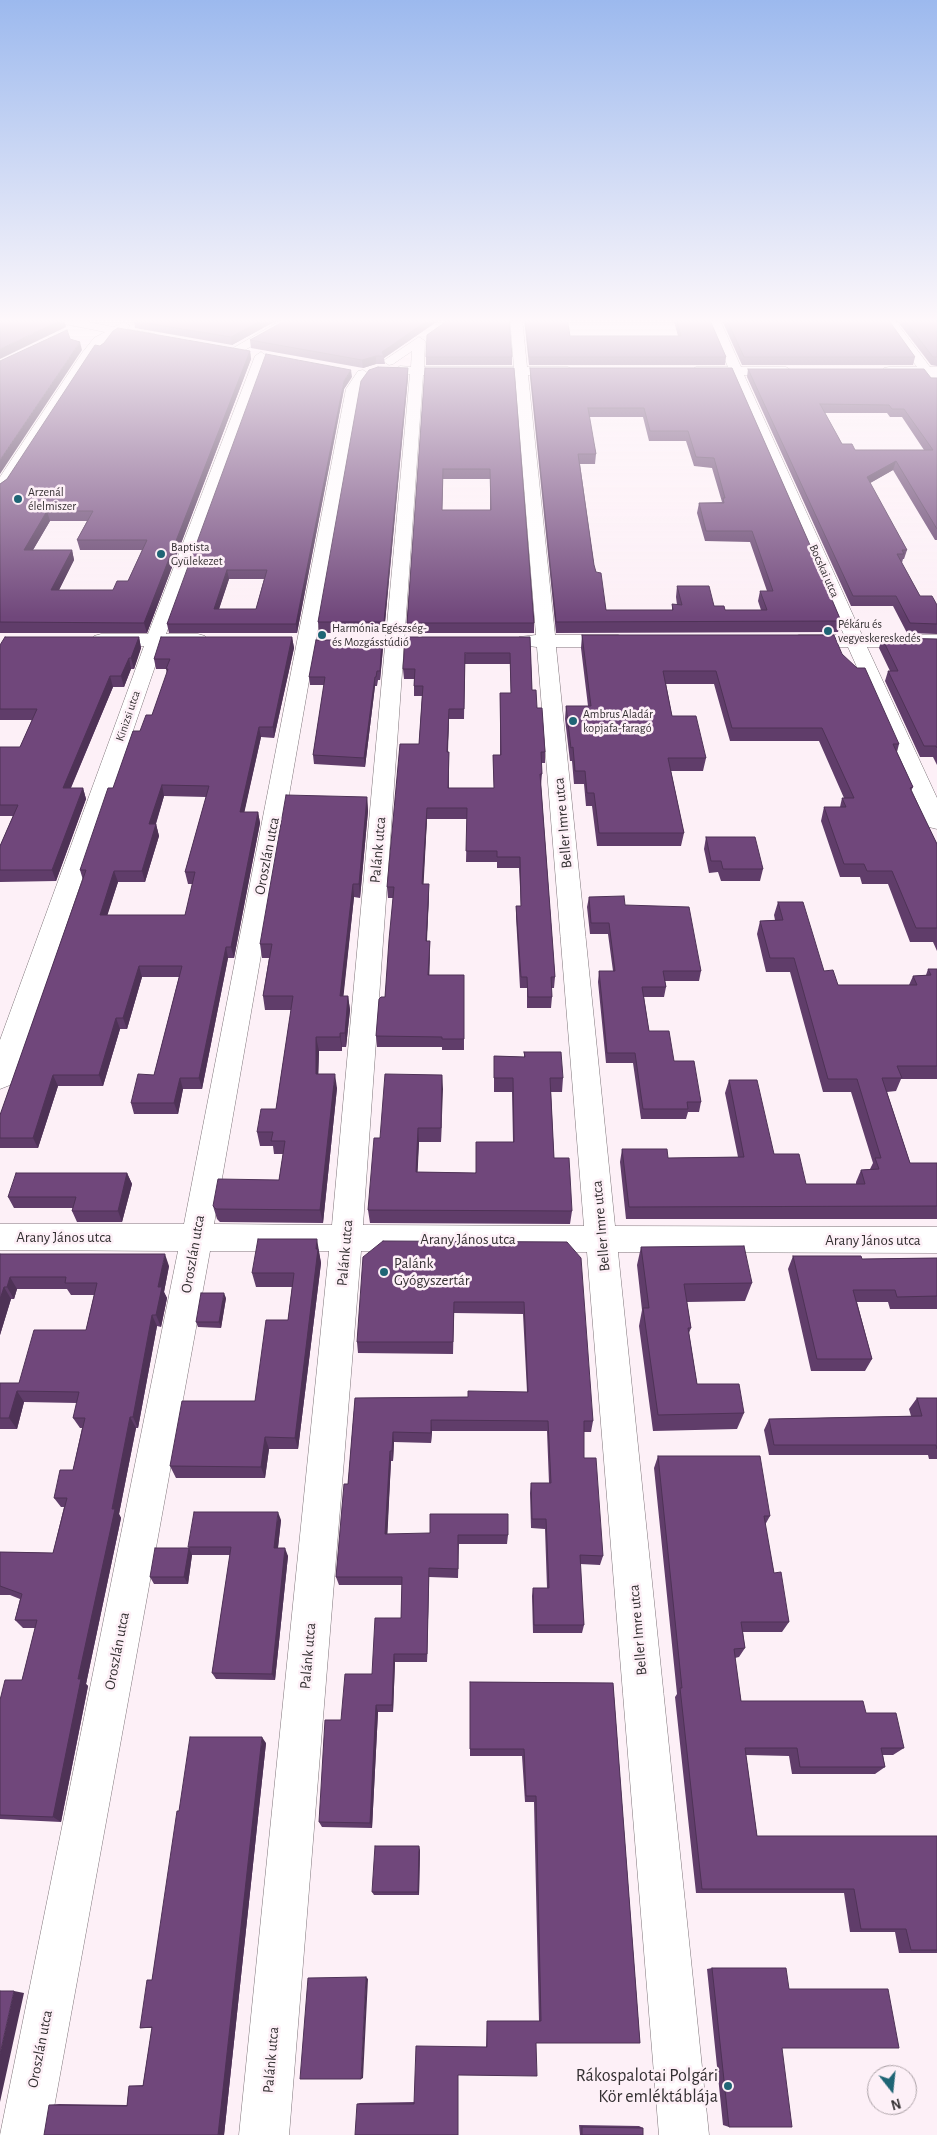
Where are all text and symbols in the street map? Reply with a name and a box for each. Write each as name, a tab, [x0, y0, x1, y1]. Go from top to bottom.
place label: Arzenál élelmiszer	[28, 485, 76, 513]
marker: Arzenál élelmiszer	[12, 493, 24, 505]
place label: Baptista Gyülekezet	[171, 540, 223, 568]
street label: Bocskai utca	[806, 542, 842, 600]
marker: Baptista Gyülekezet	[155, 548, 167, 560]
place label: Pékáru és vegyeskereskedés	[838, 617, 921, 645]
place label: Harmónia Egészség- és Mozgásstúdió	[332, 621, 427, 649]
marker: Pékáru és vegyeskereskedés	[822, 625, 834, 637]
marker: Harmónia Egészség- és Mozgásstúdió	[316, 629, 328, 641]
street label: Kinizsi utca	[113, 689, 143, 743]
place label: Ambrus Aladár kopjafa-faragó	[583, 707, 653, 735]
marker: Ambrus Aladár kopjafa-faragó	[567, 715, 579, 727]
street label: Beller Imre utca	[550, 777, 576, 869]
street label: Oroszlán utca	[251, 816, 283, 896]
street label: Palánk utca	[366, 816, 390, 884]
street label: Beller Imre utca	[588, 1180, 614, 1272]
street label: Oroszlán utca	[177, 1214, 209, 1294]
street label: Palánk utca	[333, 1219, 357, 1287]
street label: Arany János utca	[16, 1228, 112, 1246]
street label: Arany János utca	[420, 1230, 516, 1248]
street label: Arany János utca	[825, 1231, 921, 1249]
place label: Palánk Gyógyszertár	[394, 1254, 470, 1289]
marker: Palánk Gyógyszertár	[378, 1266, 390, 1278]
street label: Beller Imre utca	[625, 1584, 651, 1676]
street label: Oroszlán utca	[101, 1611, 133, 1691]
street label: Palánk utca	[296, 1622, 320, 1690]
street label: Oroszlán utca	[24, 2009, 56, 2089]
street label: Palánk utca	[259, 2026, 283, 2094]
place label: Rákospalotai Polgári Kör emléktáblája	[576, 2065, 718, 2108]
north arrow	[867, 2065, 917, 2115]
marker: Rákospalotai Polgári Kör emléktáblája	[722, 2080, 734, 2092]
text: N	[889, 2095, 902, 2112]

